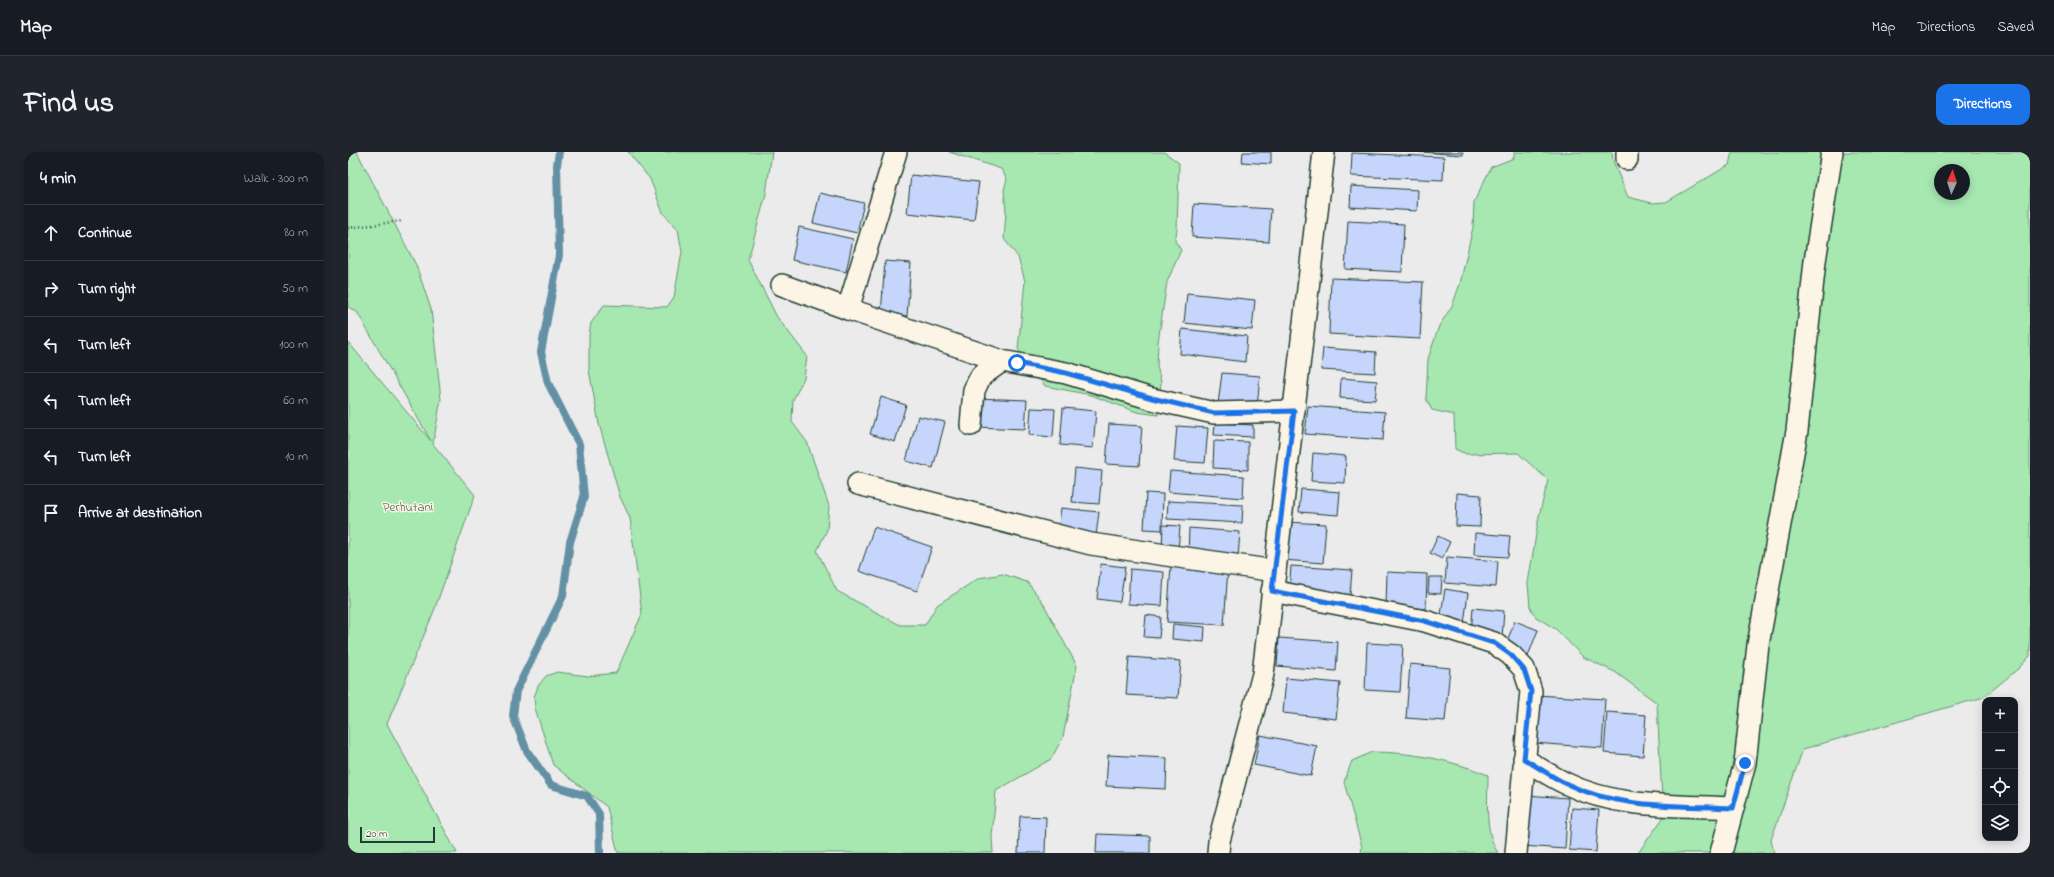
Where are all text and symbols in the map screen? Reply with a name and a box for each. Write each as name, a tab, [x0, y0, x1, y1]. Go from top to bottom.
text: Map	[20, 14, 52, 41]
text: Map	[1872, 17, 1895, 38]
text: Directions	[1917, 17, 1975, 38]
text: Saved	[1997, 17, 2034, 38]
text: Find us	[24, 84, 114, 125]
button: Directions	[1936, 84, 2030, 125]
north arrow	[1934, 164, 1970, 200]
text: 4 min	[40, 166, 76, 191]
text: Walk · 300 m	[244, 169, 308, 188]
icon: ahead	[40, 222, 62, 244]
text: Continue	[78, 222, 132, 244]
text: 80 m	[284, 223, 308, 242]
icon: right	[40, 278, 62, 300]
text: Turn right	[78, 278, 136, 300]
text: 50 m	[282, 279, 308, 298]
icon: left	[40, 334, 62, 356]
text: Turn left	[78, 334, 131, 356]
text: 100 m	[279, 335, 308, 354]
route start	[1008, 354, 1026, 372]
icon: left	[40, 390, 62, 412]
text: Turn left	[78, 390, 131, 412]
text: 60 m	[283, 391, 308, 410]
icon: left	[40, 446, 62, 468]
text: Turn left	[78, 446, 131, 468]
text: 10 m	[285, 447, 308, 466]
park label: Perhutani	[383, 498, 433, 517]
icon: arrive	[40, 502, 62, 524]
text: Arrive at destination	[78, 502, 202, 524]
map controls	[1982, 697, 2018, 841]
button: +	[1982, 697, 2018, 733]
button: −	[1982, 733, 2018, 769]
route end	[1736, 754, 1754, 772]
button: locate	[1982, 769, 2018, 805]
button: layers	[1982, 805, 2018, 841]
scale bar	[360, 825, 435, 844]
text: 20 m	[366, 826, 388, 842]

